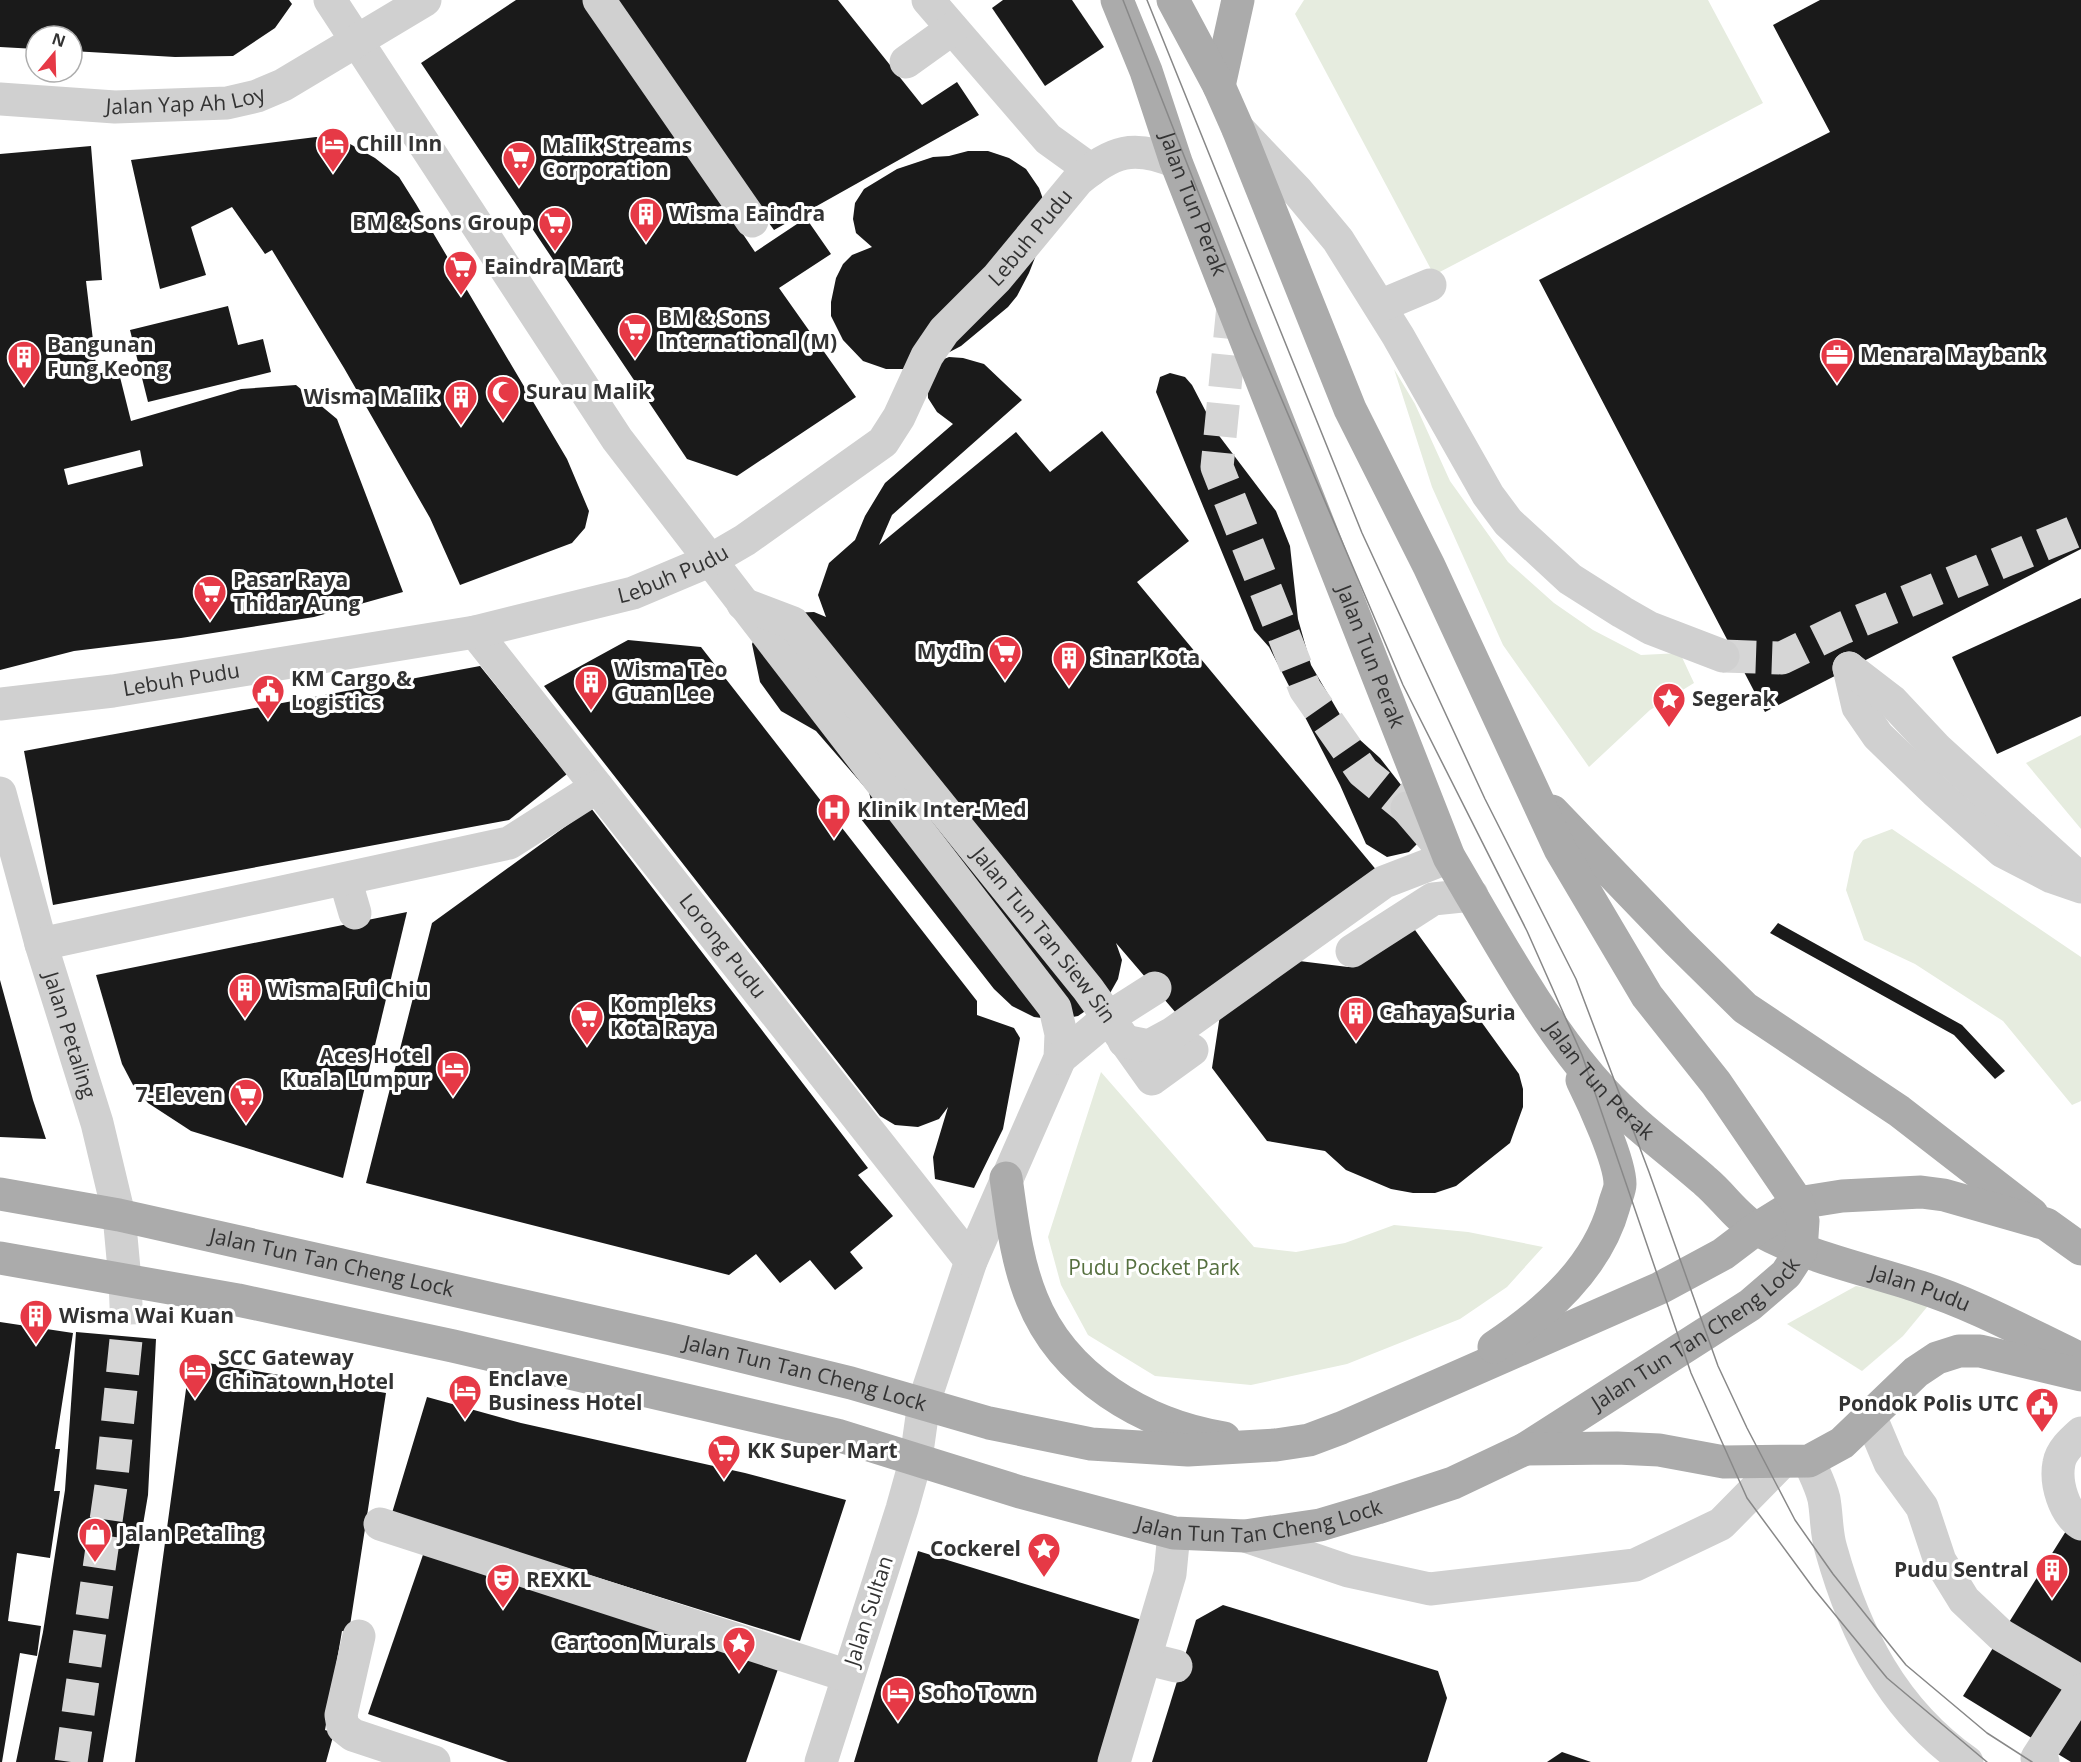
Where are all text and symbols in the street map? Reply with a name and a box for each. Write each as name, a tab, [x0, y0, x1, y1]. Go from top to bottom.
north arrow	[24, 24, 84, 84]
text: N	[49, 27, 69, 52]
street label: Jalan Yap Ah Loy	[103, 79, 270, 120]
hotel icon: Chill Inn	[315, 126, 351, 173]
street label: Jalan Tun Perak	[1154, 127, 1234, 279]
place label: Chill Inn	[356, 129, 442, 157]
place label: Malik Streams Corporation	[542, 131, 692, 183]
supermarket icon: Malik Streams Corporation	[501, 140, 537, 187]
street label: Lebuh Pudu	[982, 183, 1078, 292]
building icon: Wisma Eaindra	[628, 196, 664, 243]
place label: Wisma Eaindra	[669, 199, 825, 227]
supermarket icon: BM & Sons Group	[537, 205, 573, 252]
place label: BM & Sons Group	[352, 208, 532, 236]
supermarket icon: Eaindra Mart	[443, 249, 479, 296]
place label: Eaindra Mart	[484, 252, 621, 280]
place label: BM & Sons International (M)	[658, 303, 837, 355]
supermarket icon: BM & Sons International (M)	[617, 312, 653, 359]
place label: Bangunan Fung Keong	[47, 330, 169, 382]
office icon: Menara Maybank	[1819, 337, 1855, 384]
building icon: Bangunan Fung Keong	[6, 339, 42, 386]
place label: Menara Maybank	[1860, 340, 2045, 368]
mosque icon: Surau Malik	[485, 374, 521, 421]
place label: Surau Malik	[526, 377, 652, 405]
building icon: Wisma Malik	[443, 379, 479, 426]
place label: Wisma Malik	[304, 382, 439, 410]
street label: Lebuh Pudu	[615, 538, 733, 609]
place label: Pasar Raya Thidar Aung	[233, 565, 360, 617]
supermarket icon: Pasar Raya Thidar Aung	[192, 574, 228, 621]
street label: Jalan Tun Perak	[1330, 579, 1412, 732]
supermarket icon: Mydin	[987, 634, 1023, 681]
place label: Mydin	[917, 637, 982, 665]
building icon: Sinar Kota	[1051, 640, 1087, 687]
place label: Sinar Kota	[1092, 643, 1200, 671]
place label: Wisma Teo Guan Lee	[614, 655, 727, 707]
street label: Lebuh Pudu	[121, 656, 242, 702]
place label: KM Cargo & Logistics	[291, 664, 412, 716]
building icon: Wisma Teo Guan Lee	[573, 664, 609, 711]
public building icon: KM Cargo & Logistics	[250, 673, 286, 720]
place icon: Segerak	[1651, 681, 1687, 728]
place label: Segerak	[1692, 684, 1776, 712]
hospital icon: Klinik Inter-Med	[816, 792, 852, 839]
place label: Klinik Inter-Med	[857, 795, 1027, 823]
street label: Jalan Tun Tan Siew Sin	[965, 839, 1123, 1028]
street label: Lorong Pudu	[673, 887, 773, 1004]
street label: Jalan Petaling	[37, 966, 103, 1102]
building icon: Wisma Fui Chiu	[227, 972, 263, 1019]
place label: Wisma Fui Chiu	[268, 975, 429, 1003]
place label: Kompleks Kota Raya	[610, 990, 715, 1042]
building icon: Cahaya Suria	[1338, 995, 1374, 1042]
place label: Cahaya Suria	[1379, 998, 1516, 1026]
supermarket icon: Kompleks Kota Raya	[569, 999, 605, 1046]
street label: Jalan Tun Perak	[1539, 1014, 1661, 1146]
place label: Aces Hotel Kuala Lumpur	[282, 1041, 430, 1093]
hotel icon: Aces Hotel Kuala Lumpur	[435, 1050, 471, 1097]
supermarket icon: 7-Eleven	[228, 1077, 264, 1124]
place label: 7-Eleven	[136, 1080, 223, 1108]
street label: Jalan Tun Tan Cheng Lock	[205, 1220, 457, 1303]
street label: Jalan Tun Tan Cheng Lock	[1584, 1252, 1806, 1417]
park label: Pudu Pocket Park	[1068, 1253, 1240, 1281]
street label: Jalan Pudu	[1865, 1257, 1975, 1318]
building icon: Wisma Wai Kuan	[18, 1298, 54, 1345]
place label: Wisma Wai Kuan	[59, 1301, 234, 1329]
street label: Jalan Tun Tan Cheng Lock	[679, 1327, 930, 1417]
place label: SCC Gateway Chinatown Hotel	[218, 1343, 394, 1395]
hotel icon: SCC Gateway Chinatown Hotel	[177, 1352, 213, 1399]
place label: Enclave Business Hotel	[488, 1364, 642, 1416]
hotel icon: Enclave Business Hotel	[447, 1373, 483, 1420]
public building icon: Pondok Polis UTC	[2024, 1386, 2060, 1433]
place label: Pondok Polis UTC	[1838, 1389, 2019, 1417]
supermarket icon: KK Super Mart	[706, 1433, 742, 1480]
place label: KK Super Mart	[747, 1436, 898, 1464]
street label: Jalan Tun Tan Cheng Lock	[1132, 1492, 1385, 1549]
shop icon: Jalan Petaling	[77, 1516, 113, 1563]
place label: Jalan Petaling	[116, 1519, 262, 1547]
place icon: Cockerel	[1026, 1531, 1062, 1578]
place label: Cockerel	[930, 1534, 1021, 1562]
street label: Jalan Sultan	[836, 1552, 899, 1671]
building icon: Pudu Sentral	[2034, 1552, 2070, 1599]
place label: Pudu Sentral	[1894, 1555, 2029, 1583]
theatre icon: REXKL	[485, 1562, 521, 1609]
place label: REXKL	[526, 1565, 592, 1593]
place icon: Cartoon Murals	[721, 1625, 757, 1672]
place label: Cartoon Murals	[553, 1628, 716, 1656]
hotel icon: Soho Town	[880, 1675, 916, 1722]
place label: Soho Town	[921, 1678, 1035, 1706]

